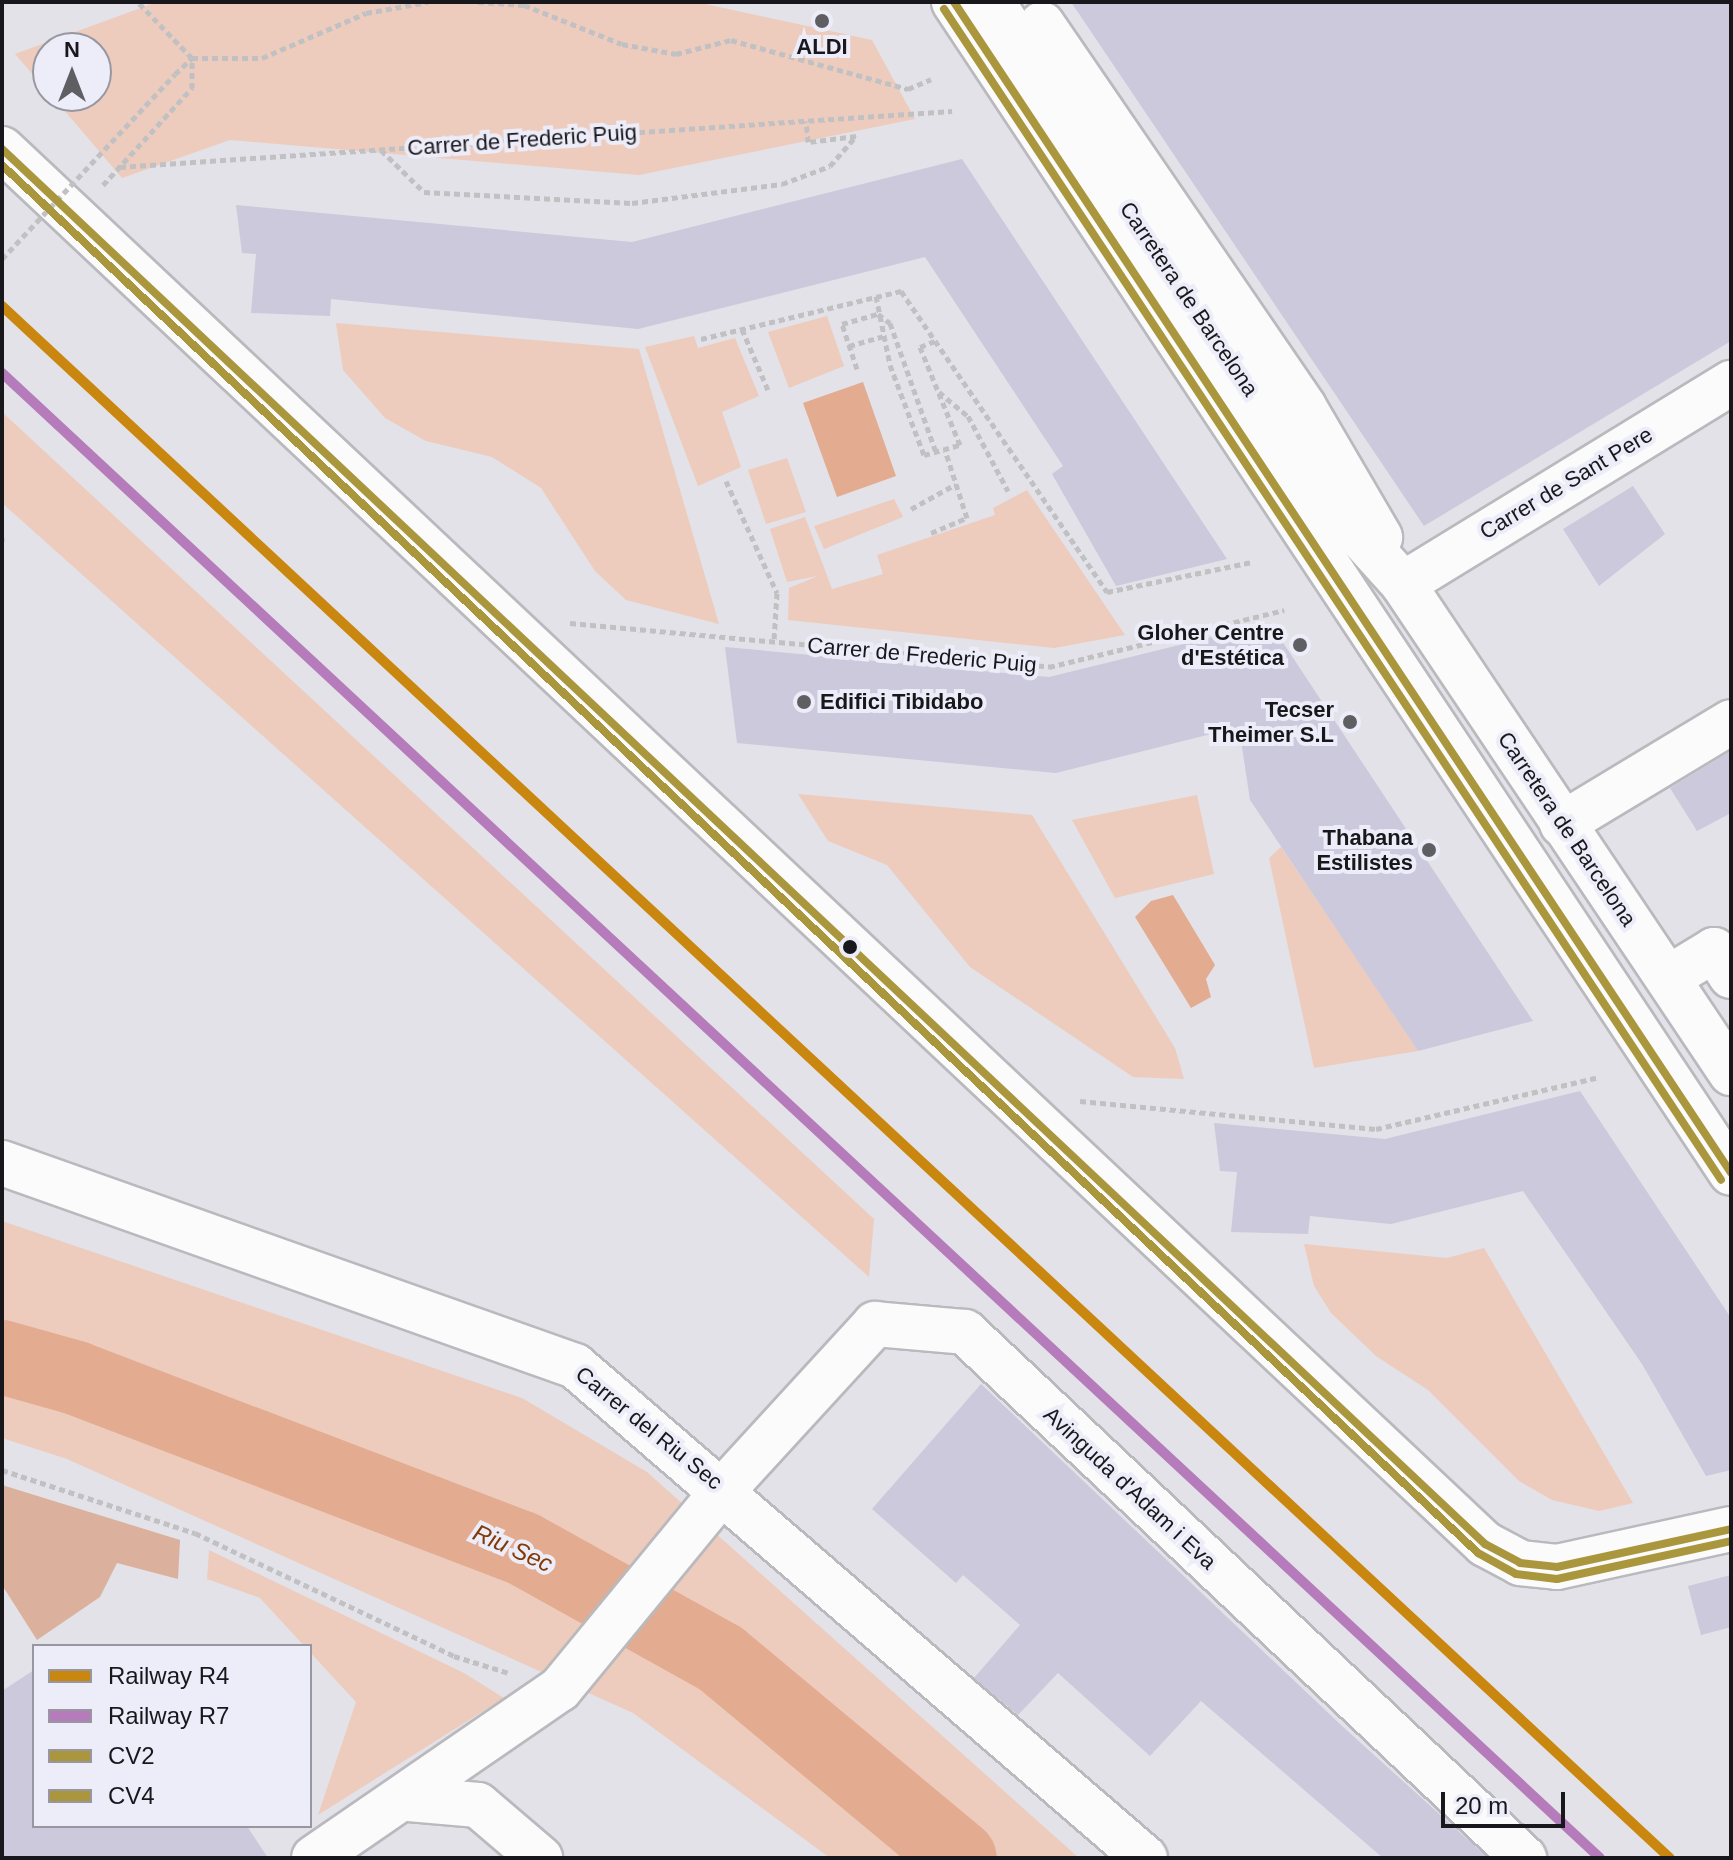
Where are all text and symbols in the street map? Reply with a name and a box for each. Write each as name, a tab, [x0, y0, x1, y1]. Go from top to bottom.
marker: ALDI	[813, 12, 831, 30]
north arrow	[32, 32, 112, 112]
place label: ALDI	[796, 34, 848, 60]
text: N	[64, 37, 80, 62]
street label: Carrer de Frederic Puig	[406, 119, 638, 161]
street label: Carretera de Barcelona	[1114, 197, 1264, 401]
street label: Carrer de Sant Pere	[1475, 421, 1657, 545]
place label: Gloher Centre d'Estética	[1137, 619, 1284, 670]
street label: Carrer de Frederic Puig	[806, 632, 1038, 678]
marker: Gloher Centre d'Estética	[1291, 636, 1309, 654]
place label: Edifici Tibidabo	[820, 689, 983, 715]
marker: Edifici Tibidabo	[795, 693, 813, 711]
place label: Tecser Theimer S.L	[1208, 696, 1334, 748]
marker: Tecser Theimer S.L	[1341, 713, 1359, 731]
street label: Carretera de Barcelona	[1492, 727, 1642, 931]
place label: Thabana Estilistes	[1316, 824, 1413, 876]
marker: Thabana Estilistes	[1420, 841, 1438, 859]
unlabelled marker	[842, 939, 858, 955]
street label: Carrer del Riu Sec	[570, 1361, 728, 1495]
street label: Avinguda d'Adam i Eva	[1038, 1401, 1222, 1575]
water label: Riu Sec	[469, 1518, 557, 1578]
legend	[32, 1644, 312, 1828]
text: Railway R4	[108, 1662, 229, 1689]
text: Railway R7	[108, 1702, 229, 1729]
text: CV2	[108, 1742, 155, 1769]
scale bar	[1445, 1776, 1569, 1826]
text: CV4	[108, 1782, 155, 1809]
text: 20 m	[1455, 1792, 1508, 1819]

